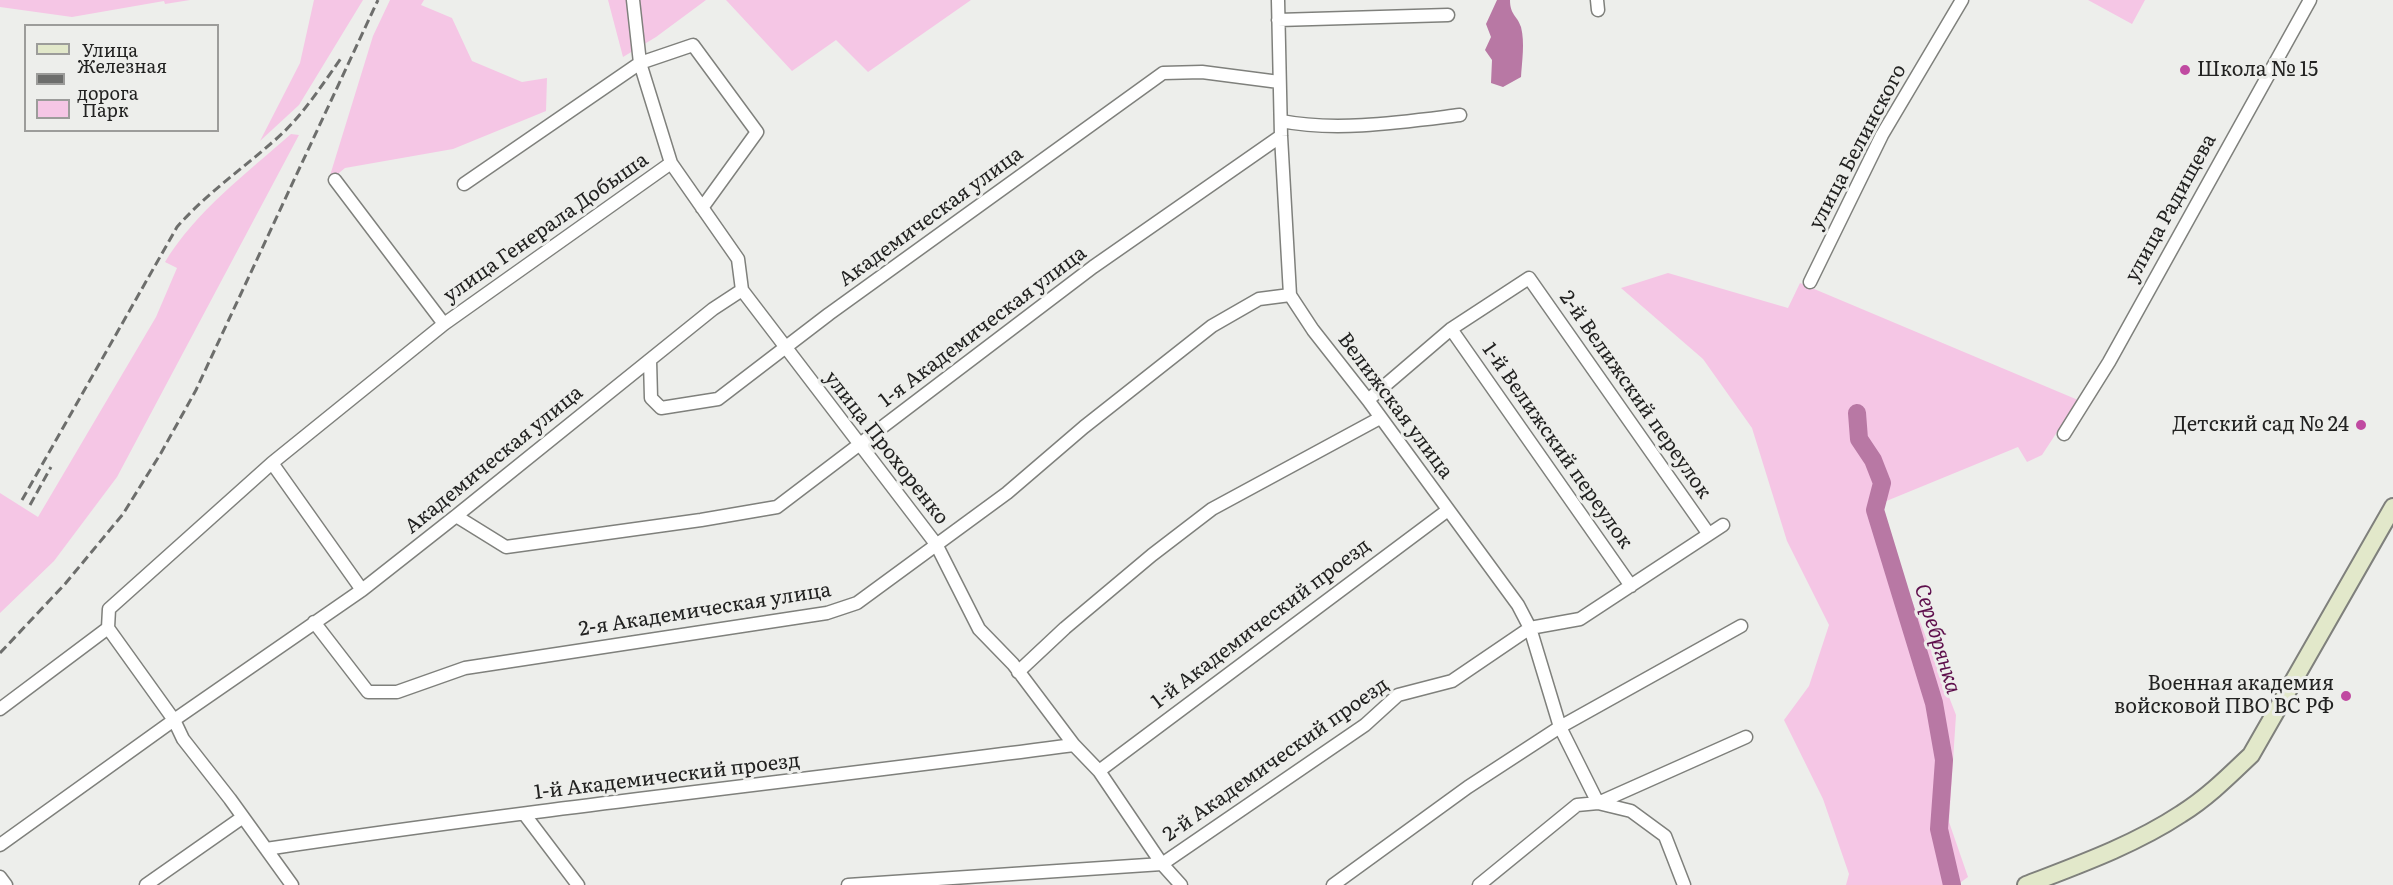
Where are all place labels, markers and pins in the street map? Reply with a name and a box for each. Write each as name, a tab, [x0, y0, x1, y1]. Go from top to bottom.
place label: Школа № 15	[2197, 58, 2318, 82]
marker: Школа № 15	[2178, 63, 2192, 77]
place label: Детский сад № 24	[2173, 413, 2349, 437]
marker: Детский сад № 24	[2354, 418, 2368, 432]
place label: Военная академия войсковой ПВО ВС РФ	[2114, 672, 2334, 719]
marker: Военная академия войсковой ПВО ВС РФ	[2339, 689, 2353, 703]

